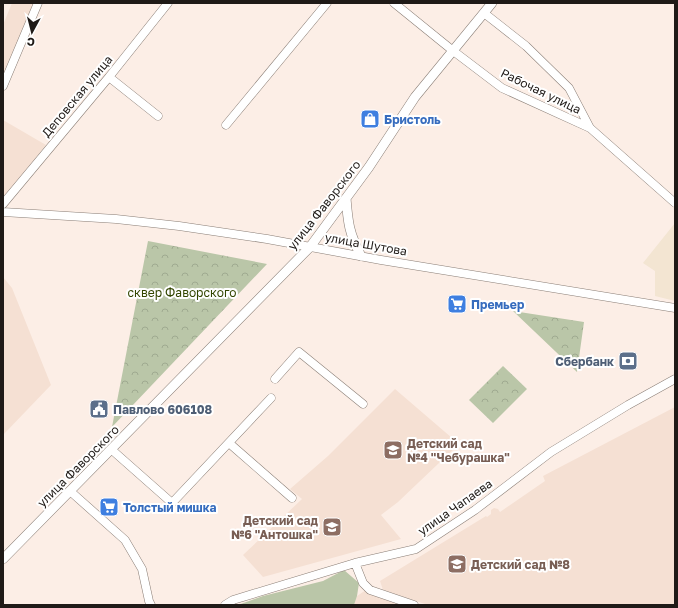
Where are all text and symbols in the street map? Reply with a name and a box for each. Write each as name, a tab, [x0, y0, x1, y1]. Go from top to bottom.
north arrow	[12, 12, 52, 52]
text: С	[26, 35, 35, 49]
street label: Деповская улица	[39, 52, 115, 140]
street label: Рабочая улица	[498, 65, 584, 117]
shop icon: Бристоль	[359, 108, 381, 130]
place label: Бристоль	[384, 112, 441, 127]
street label: улица Фаворского	[284, 157, 364, 253]
street label: улица Шутова	[324, 229, 408, 259]
park label: сквер Фаворского	[127, 285, 237, 300]
supermarket icon: Премьер	[446, 293, 468, 315]
place label: Премьер	[471, 297, 525, 312]
bank icon: Сбербанк	[617, 350, 639, 372]
place label: Сбербанк	[555, 354, 614, 369]
public building icon: Павлово 606108	[88, 398, 110, 420]
place label: Павлово 606108	[113, 402, 212, 417]
street label: улица Фаворского	[34, 422, 122, 510]
place label: Детский сад №4 "Чебурашка"	[407, 436, 510, 465]
school or university icon: Детский сад №4 "Чебурашка"	[382, 439, 404, 461]
street label: улица Чапаева	[415, 476, 495, 538]
supermarket icon: Толстый мишка	[98, 496, 120, 518]
place label: Толстый мишка	[123, 500, 217, 515]
place label: Детский сад №6 "Антошка"	[231, 513, 318, 542]
school or university icon: Детский сад №6 "Антошка"	[321, 516, 343, 538]
school or university icon: Детский сад №8	[446, 553, 468, 575]
place label: Детский сад №8	[471, 557, 570, 572]

